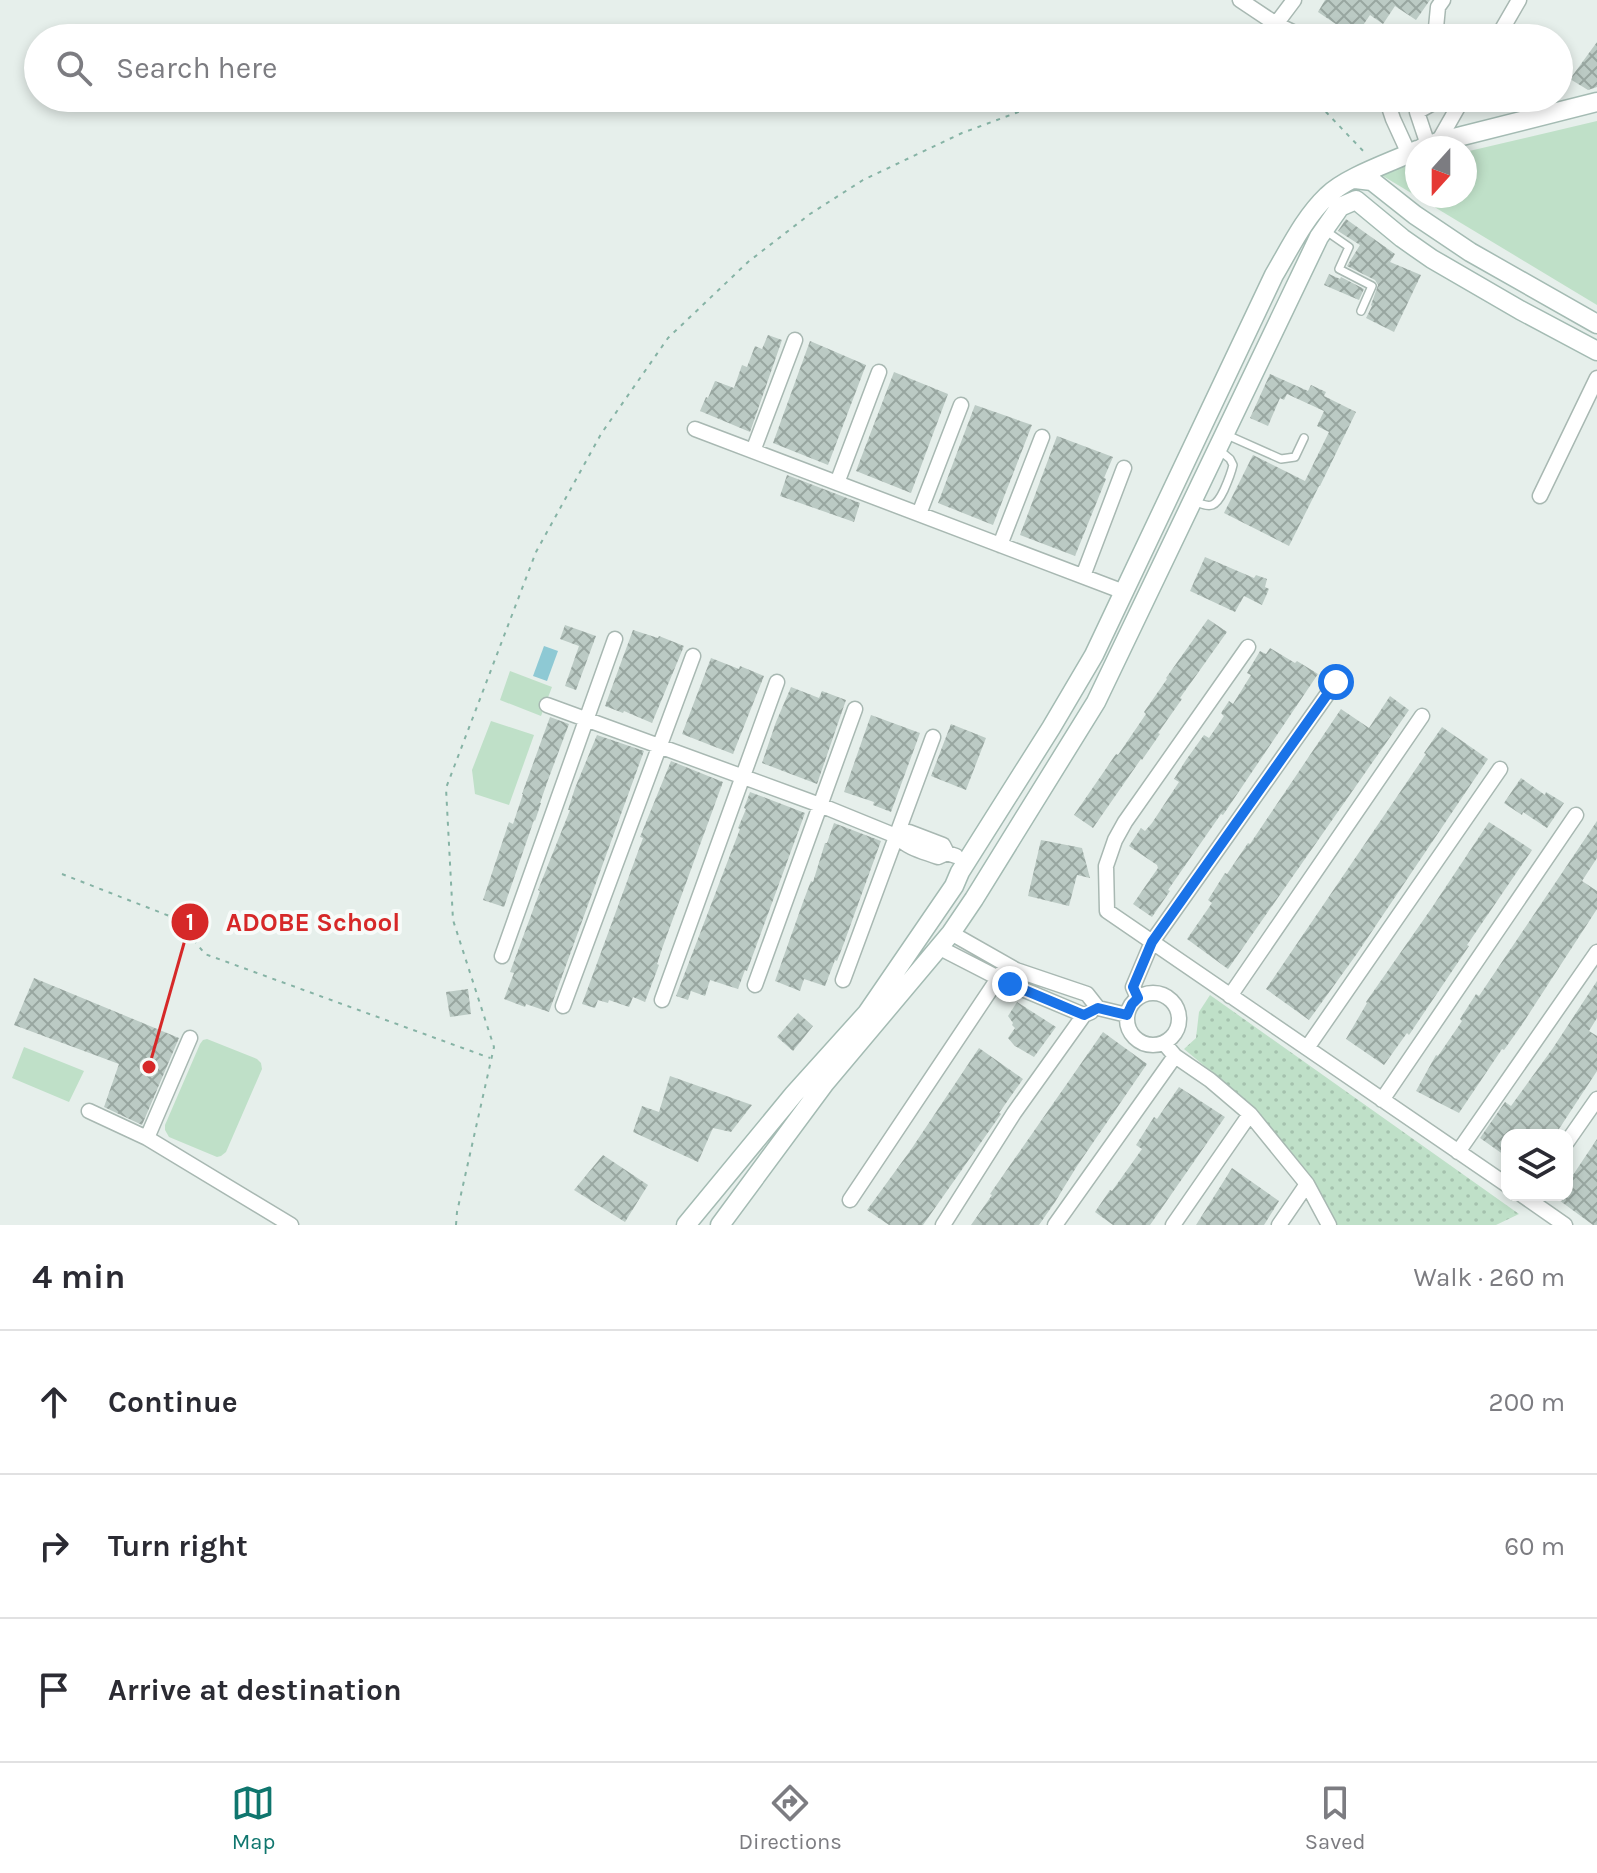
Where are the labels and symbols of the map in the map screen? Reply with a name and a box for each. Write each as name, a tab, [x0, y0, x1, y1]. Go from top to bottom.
north arrow	[1405, 136, 1477, 208]
route start	[1318, 664, 1354, 700]
callout: ADOBE School	[170, 897, 417, 947]
text: ADOBE School	[226, 907, 400, 938]
text: 1	[186, 908, 194, 936]
route end	[992, 966, 1028, 1002]

